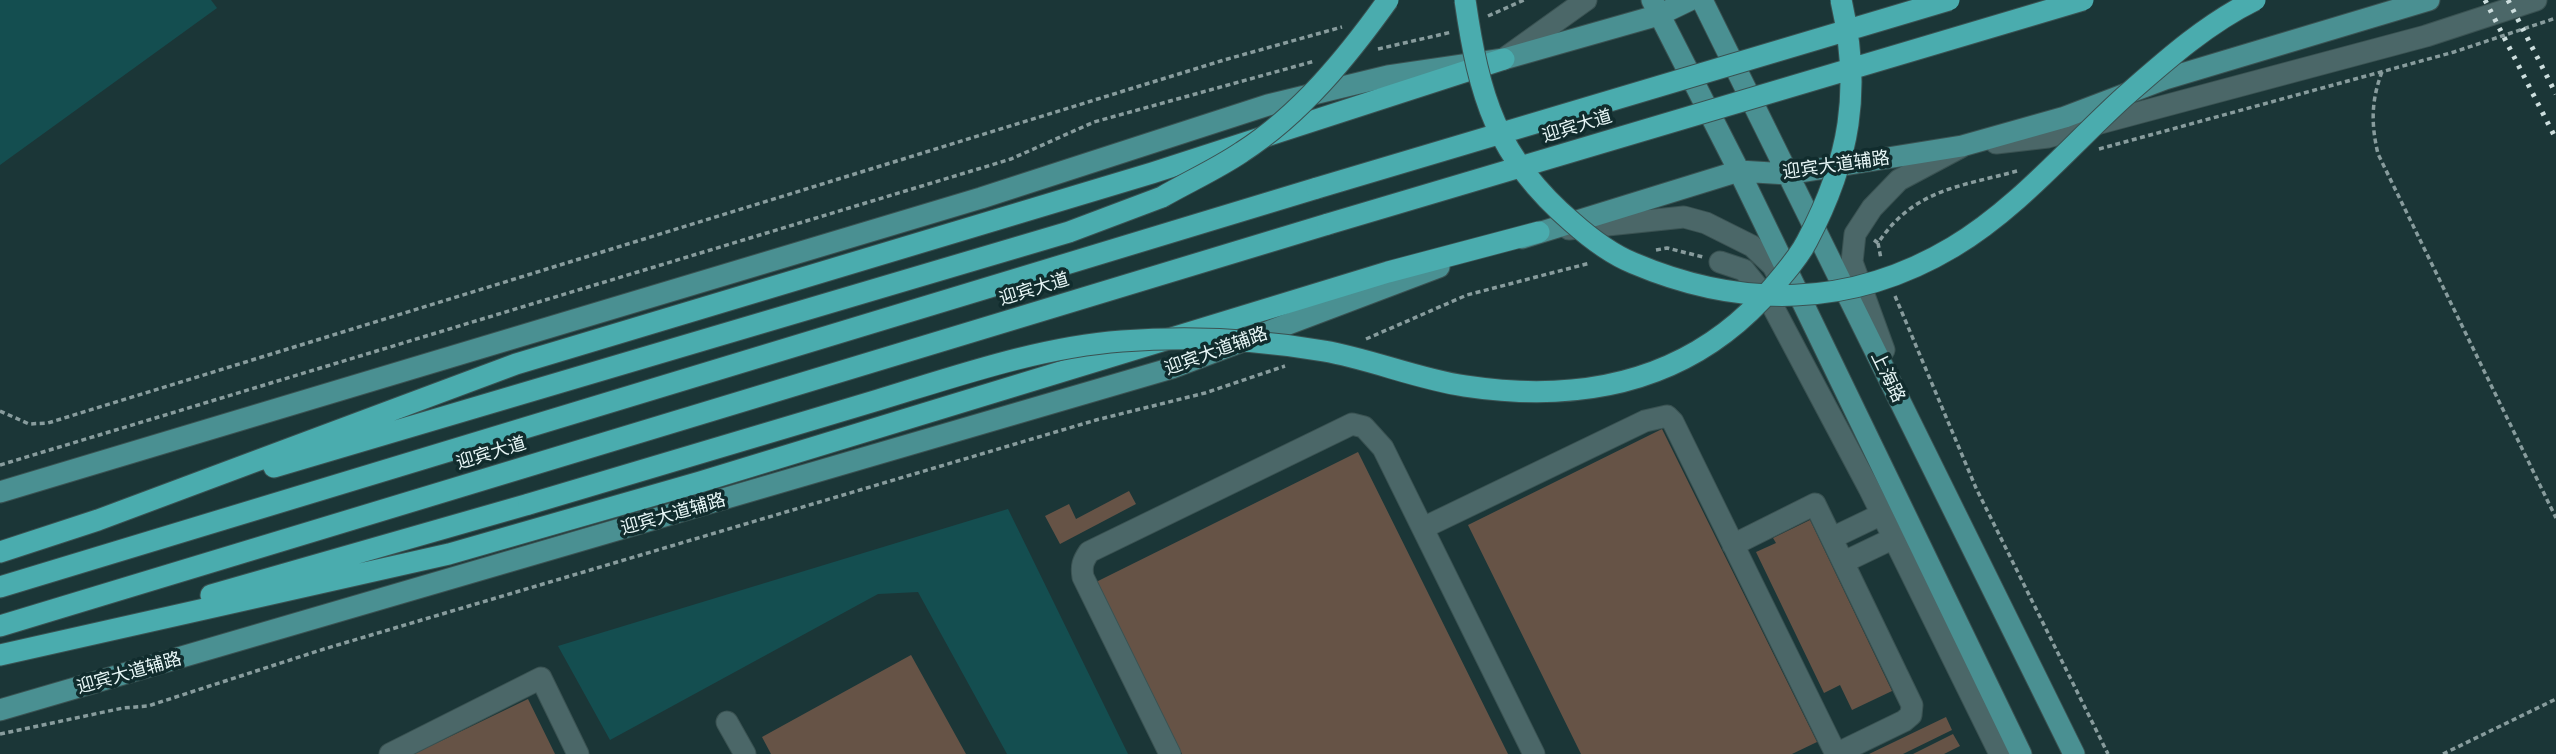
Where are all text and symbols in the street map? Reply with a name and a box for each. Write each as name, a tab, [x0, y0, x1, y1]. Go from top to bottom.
street label: 迎宾大道	[1539, 105, 1615, 147]
street label: 迎宾大道辅路	[1781, 147, 1891, 183]
street label: 迎宾大道	[996, 268, 1072, 310]
street label: 迎宾大道辅路	[1162, 322, 1270, 380]
street label: 上海路	[1866, 348, 1910, 406]
street label: 迎宾大道	[453, 432, 529, 474]
street label: 迎宾大道辅路	[618, 489, 728, 539]
street label: 迎宾大道辅路	[74, 648, 184, 698]

